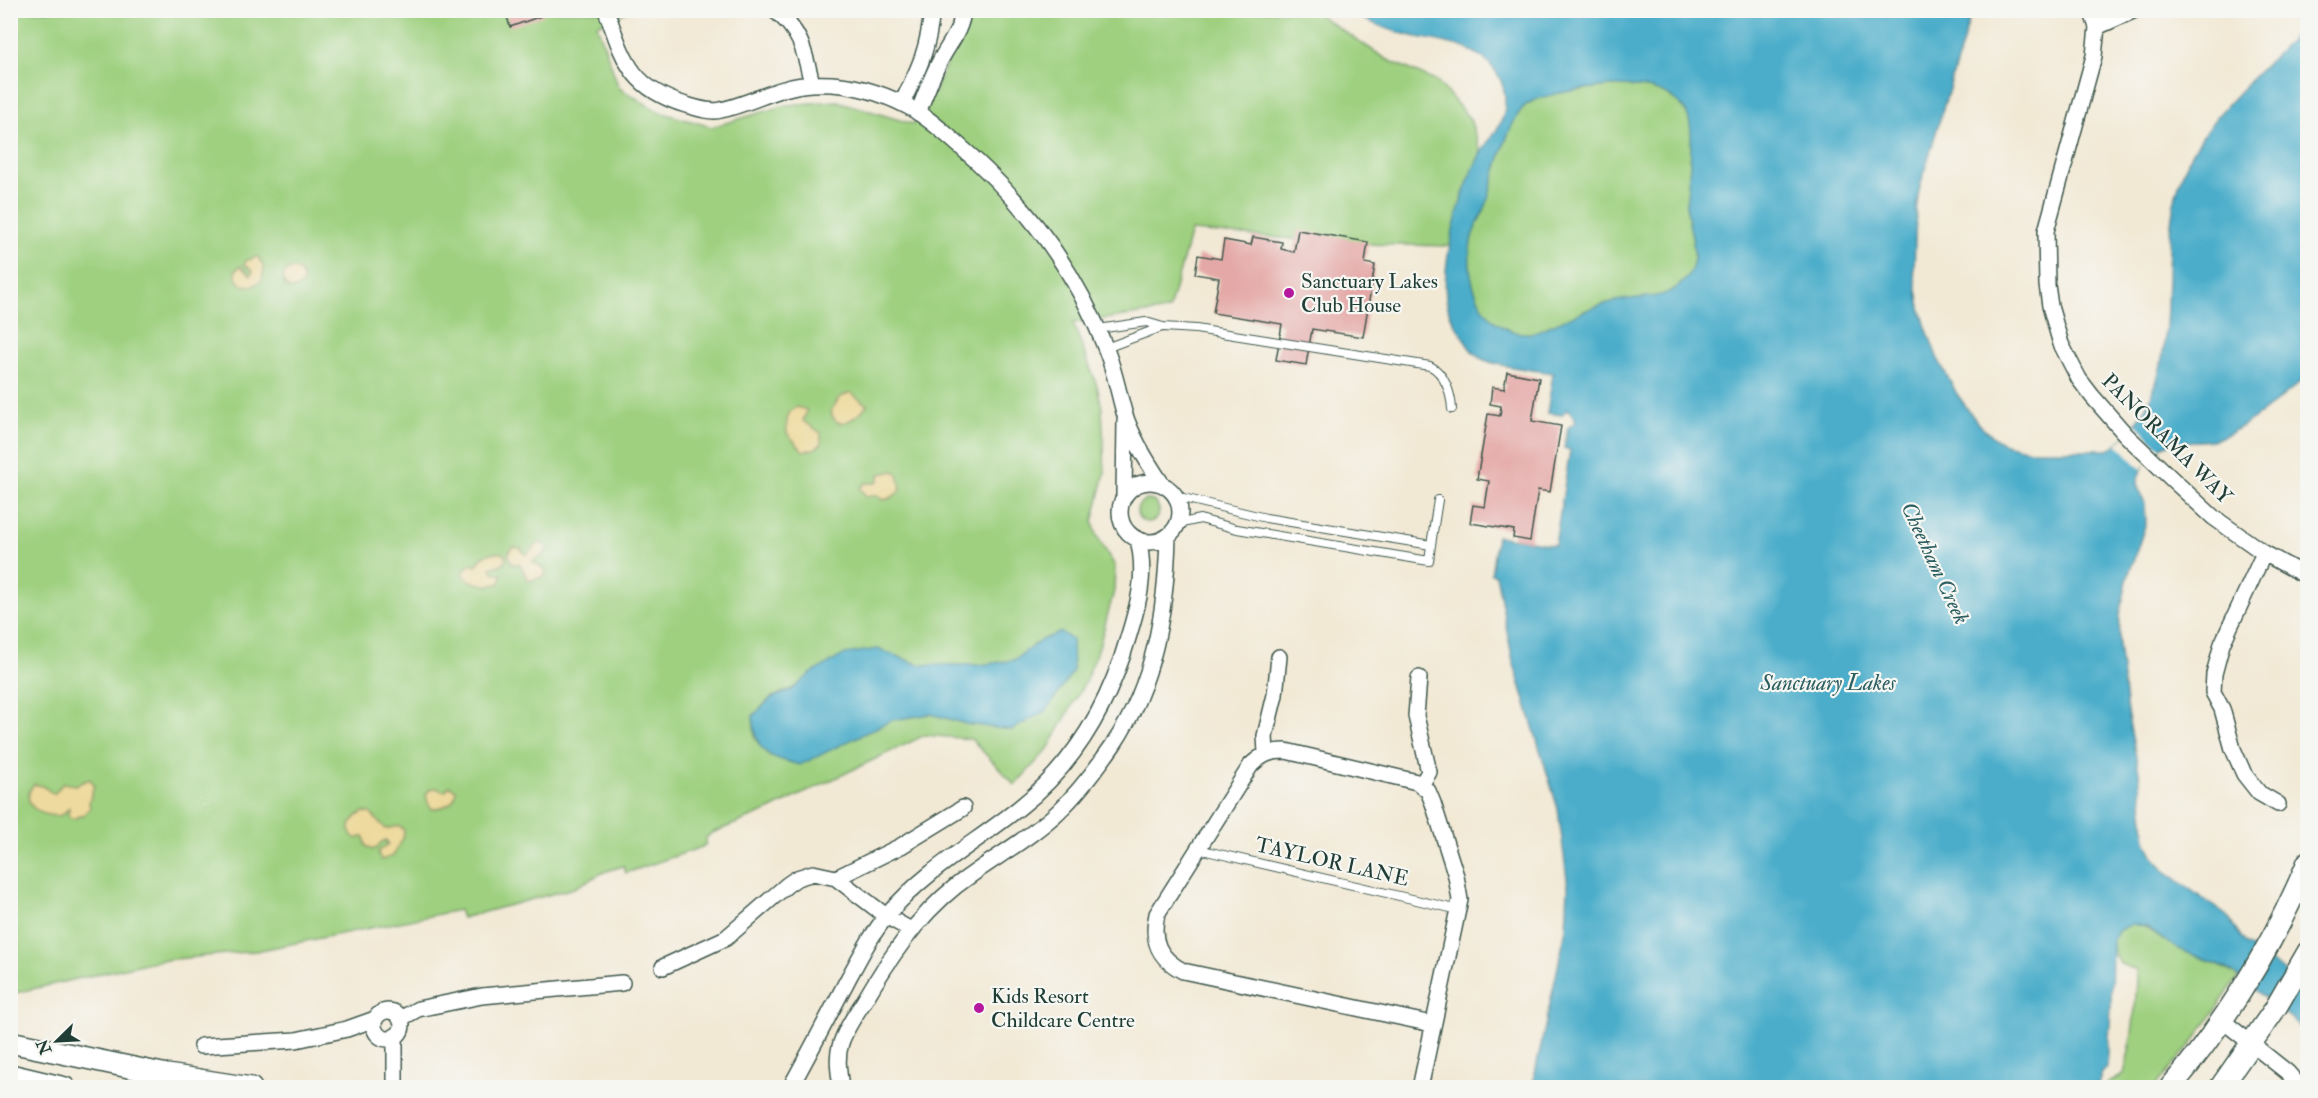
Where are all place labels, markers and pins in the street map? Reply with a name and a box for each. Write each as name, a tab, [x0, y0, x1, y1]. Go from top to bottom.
place label: Sanctuary Lakes Club House	[1301, 268, 1438, 319]
marker: Sanctuary Lakes Club House	[1282, 286, 1296, 300]
place label: Kids Resort Childcare Centre	[991, 983, 1135, 1034]
marker: Kids Resort Childcare Centre	[972, 1001, 986, 1015]

